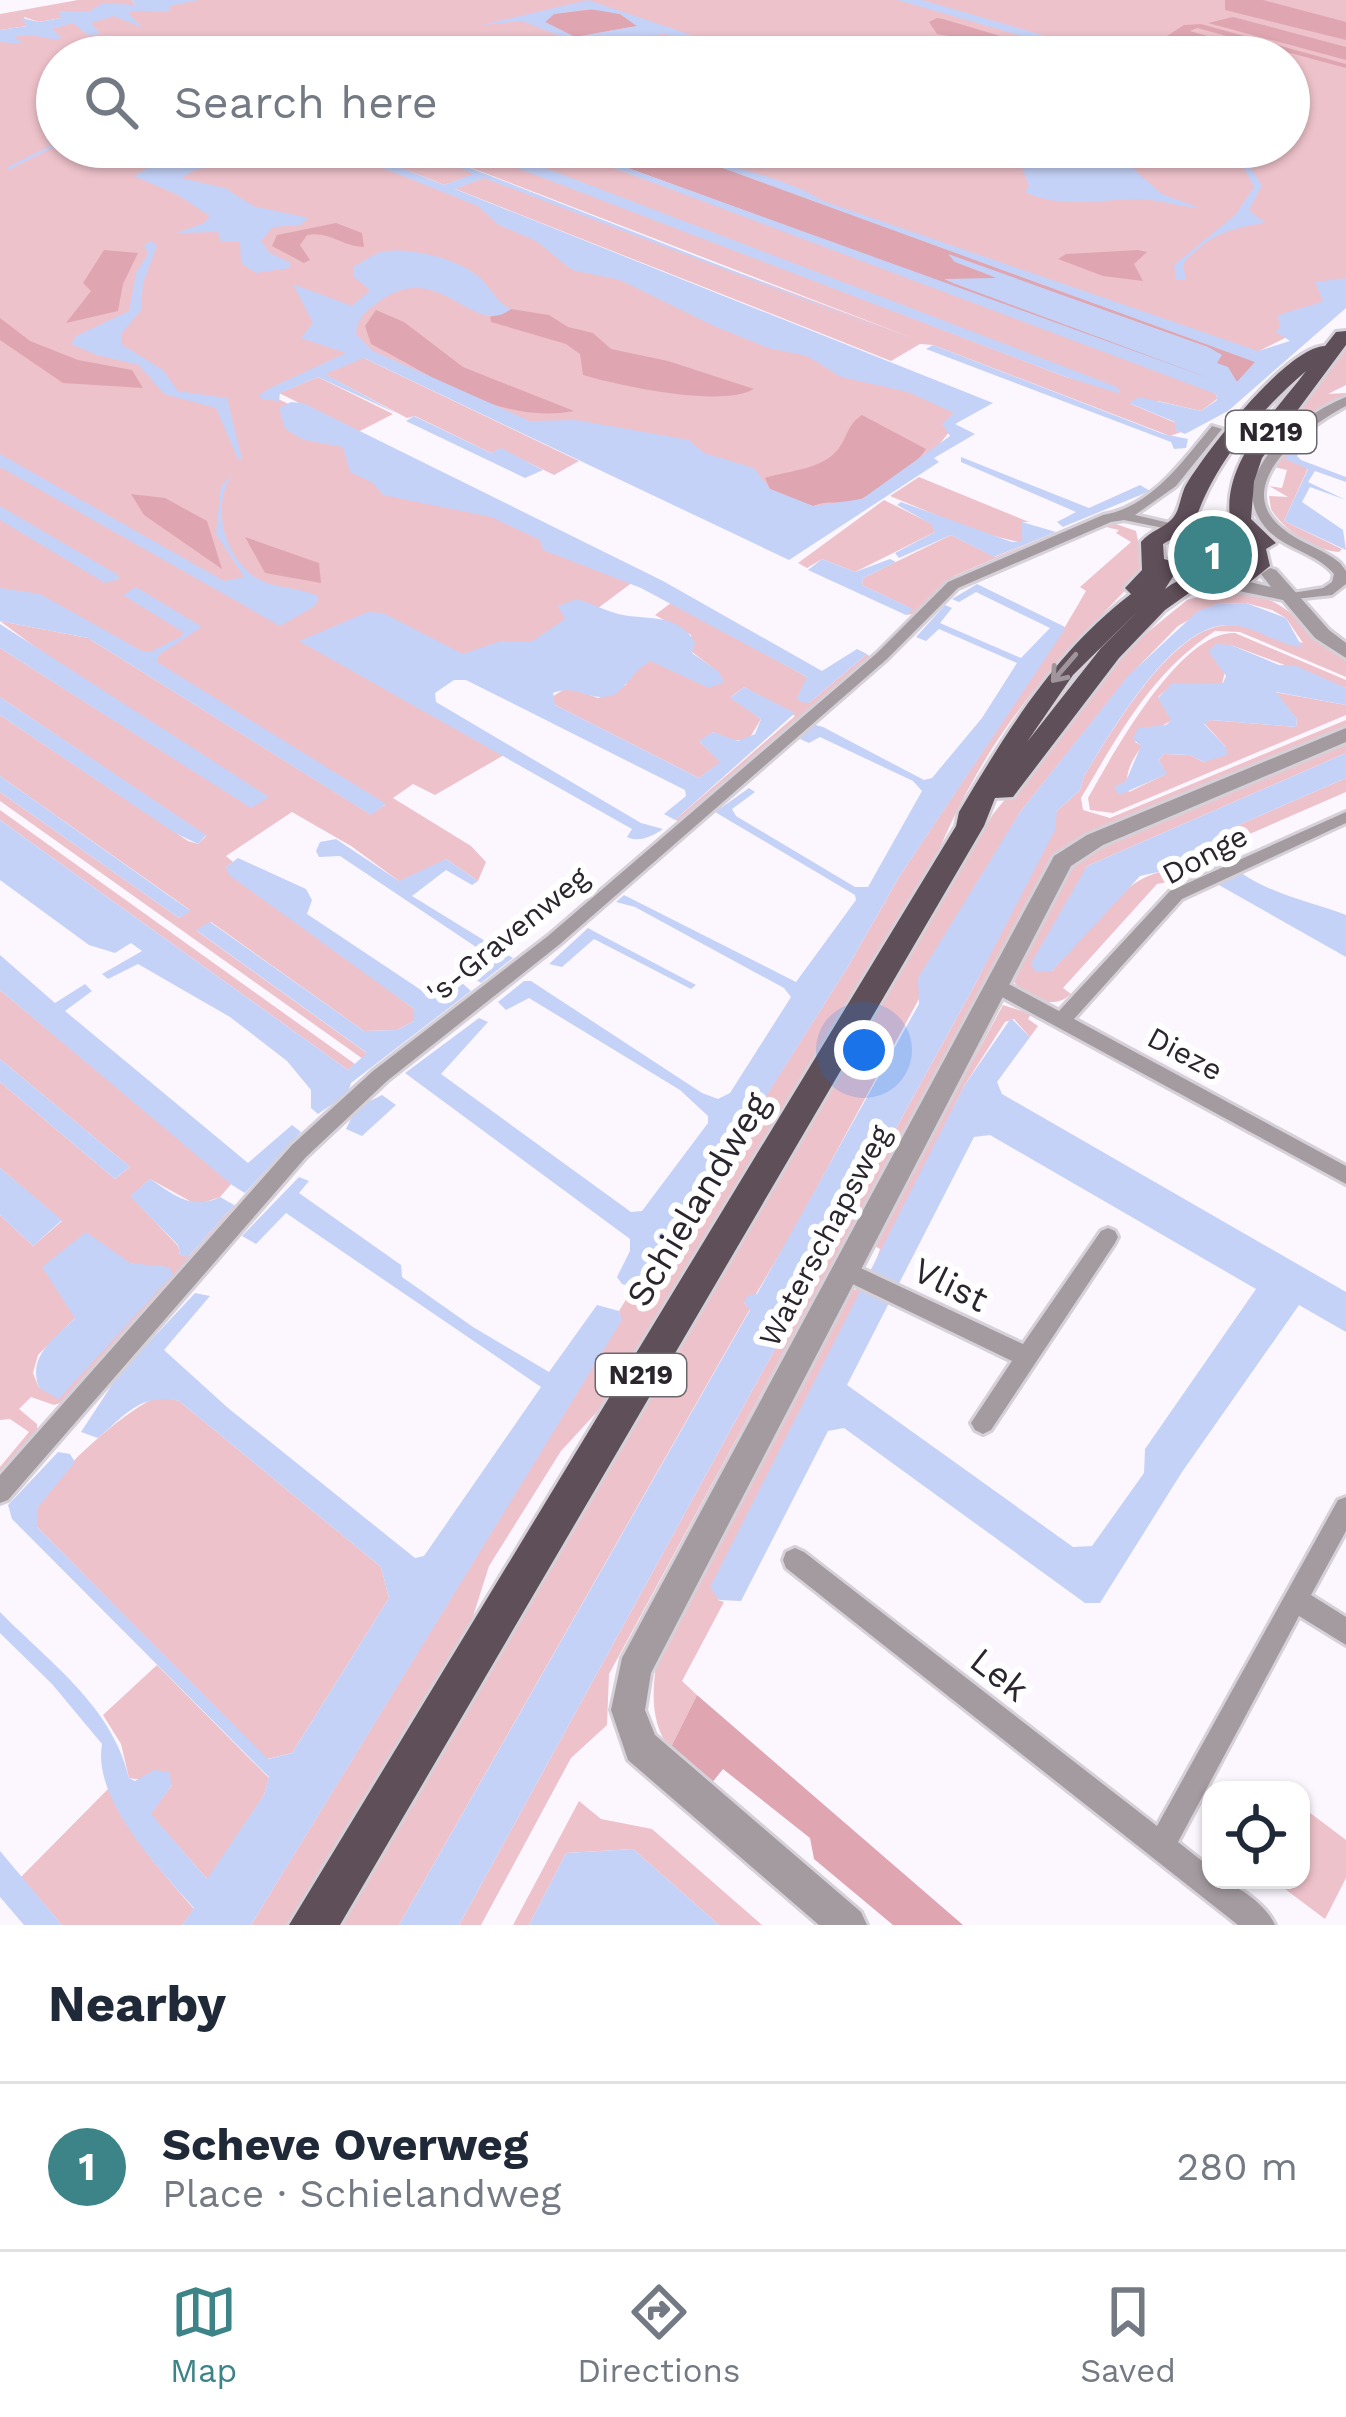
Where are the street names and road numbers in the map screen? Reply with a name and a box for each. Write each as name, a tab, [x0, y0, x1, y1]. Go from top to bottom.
road number: N219	[1226, 411, 1316, 453]
street label: Donge	[1156, 818, 1253, 891]
street label: 's-Gravenweg	[420, 859, 595, 1010]
street label: Dieze	[1142, 1019, 1229, 1088]
street label: Schielandweg	[618, 1084, 779, 1314]
street label: Waterschapsweg	[752, 1119, 898, 1352]
street label: Vlist	[906, 1249, 995, 1321]
road number: N219	[596, 1354, 686, 1396]
street label: Lek	[962, 1639, 1037, 1710]

